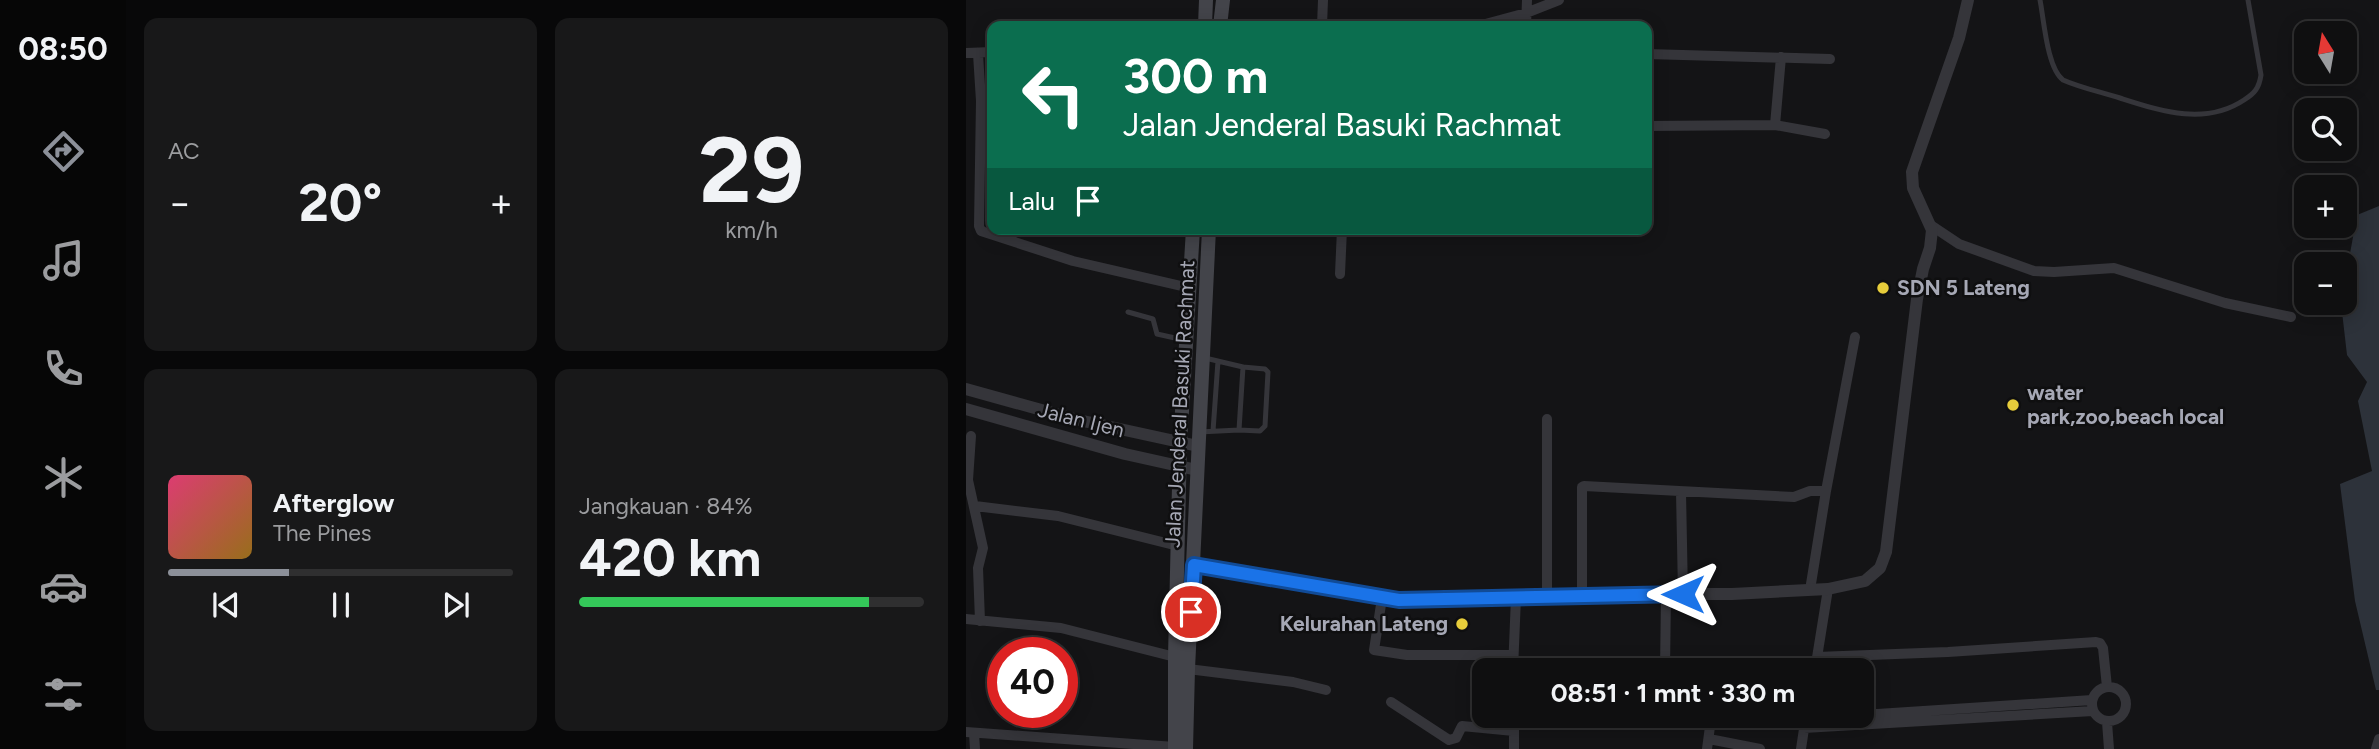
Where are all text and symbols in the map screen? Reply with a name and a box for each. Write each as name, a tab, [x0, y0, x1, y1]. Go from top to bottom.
north arrow	[2294, 21, 2357, 84]
map controls	[2294, 21, 2357, 315]
text: 08:50	[18, 30, 108, 68]
text: 300 m	[1123, 46, 1268, 105]
icon: left	[1008, 49, 1099, 140]
button: search	[2294, 98, 2357, 161]
text: Jalan Jenderal Basuki Rachmat	[1123, 106, 1562, 144]
text: 29	[699, 116, 804, 225]
icon: directions	[39, 127, 88, 176]
text: AC	[168, 137, 200, 165]
text: 20°	[299, 172, 382, 234]
button: +	[2294, 175, 2357, 238]
text: −	[168, 180, 192, 226]
text: +	[489, 180, 513, 226]
icon: arrive	[1069, 182, 1107, 220]
text: Lalu	[1008, 185, 1055, 217]
text: km/h	[725, 216, 778, 244]
icon: music	[39, 236, 88, 285]
button: −	[2294, 252, 2357, 315]
street label: Jalan Jenderal Basuki Rachmat	[1159, 260, 1200, 548]
place label: SDN 5 Lateng	[1897, 275, 2030, 300]
marker: SDN 5 Lateng	[1875, 280, 1891, 296]
icon: phone	[39, 344, 88, 393]
place label: water park,zoo,beach local	[2027, 380, 2224, 429]
street label: Jalan Ijen	[1035, 397, 1127, 442]
marker: water park,zoo,beach local	[2005, 397, 2021, 413]
icon: climate	[39, 453, 88, 502]
text: Afterglow	[273, 487, 395, 519]
text: Jangkauan · 84%	[579, 492, 753, 520]
text: The Pines	[273, 519, 372, 547]
text: 420 km	[579, 527, 761, 589]
position arrow	[1646, 557, 1720, 631]
icon: car	[39, 562, 88, 611]
pin	[1161, 582, 1221, 642]
icon: previous	[207, 586, 245, 624]
icon: pause	[322, 586, 360, 624]
icon: next	[437, 586, 475, 624]
icon: arrive	[1172, 593, 1210, 631]
place label: Kelurahan Lateng	[1280, 611, 1448, 636]
marker: Kelurahan Lateng	[1454, 616, 1470, 632]
speed limit sign: 40	[987, 637, 1078, 728]
icon: filters	[39, 670, 88, 719]
text: 08:51 · 1 mnt · 330 m	[1551, 677, 1795, 709]

